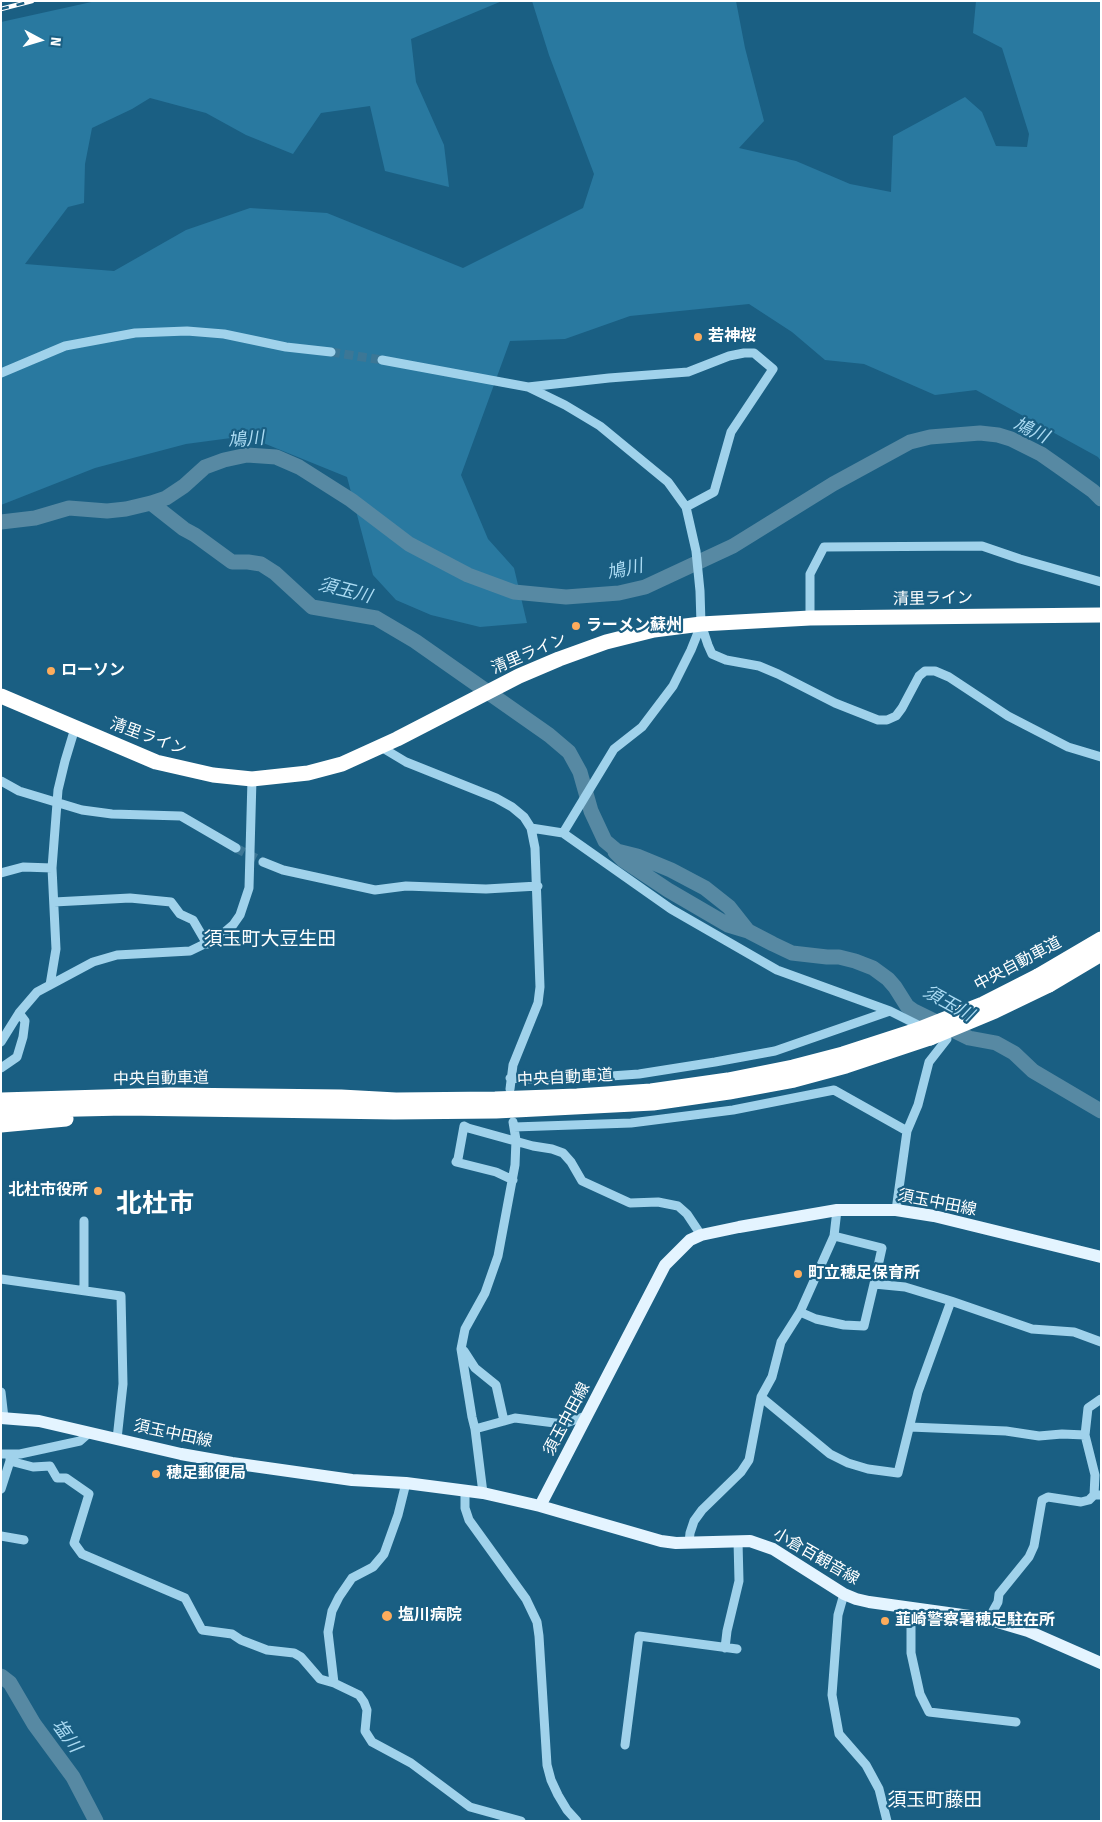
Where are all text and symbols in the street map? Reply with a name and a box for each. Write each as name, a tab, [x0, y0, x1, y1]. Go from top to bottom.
north arrow	[15, 15, 65, 65]
text: N	[46, 36, 64, 47]
place label: 若神桜	[708, 327, 756, 347]
marker: 若神桜	[692, 331, 704, 343]
water label: 鳩川	[1010, 414, 1052, 448]
water label: 鳩川	[227, 428, 265, 452]
water label: 鳩川	[605, 555, 645, 585]
water label: 須玉川	[316, 574, 374, 608]
street label: 清里ライン	[893, 589, 973, 609]
place label: ラーメン蘇州	[586, 616, 682, 636]
marker: ラーメン蘇州	[570, 620, 582, 632]
street label: 清里ライン	[488, 630, 570, 678]
place label: ローソン	[61, 661, 125, 681]
marker: ローソン	[45, 665, 57, 677]
street label: 清里ライン	[107, 714, 189, 760]
district label: 須玉町大豆生田	[204, 929, 336, 951]
street label: 中央自動車道	[971, 933, 1065, 995]
water label: 須玉川	[919, 981, 977, 1027]
street label: 中央自動車道	[517, 1066, 613, 1090]
street label: 中央自動車道	[113, 1069, 209, 1089]
place label: 北杜市役所	[8, 1181, 88, 1201]
marker: 北杜市役所	[92, 1185, 104, 1197]
street label: 須玉中田線	[896, 1186, 978, 1220]
district label: 北杜市	[116, 1189, 194, 1221]
place label: 町立穂足保育所	[808, 1264, 920, 1284]
marker: 町立穂足保育所	[792, 1268, 804, 1280]
street label: 須玉中田線	[540, 1379, 594, 1459]
street label: 須玉中田線	[132, 1416, 214, 1452]
place label: 穂足郵便局	[166, 1464, 246, 1484]
marker: 穂足郵便局	[150, 1468, 162, 1480]
street label: 小倉百観音線	[770, 1525, 862, 1589]
place label: 塩川病院	[398, 1606, 462, 1626]
marker: 塩川病院	[380, 1609, 394, 1623]
place label: 韮崎警察署穂足駐在所	[895, 1611, 1055, 1631]
marker: 韮崎警察署穂足駐在所	[879, 1615, 891, 1627]
water label: 塩川	[47, 1715, 85, 1757]
district label: 須玉町藤田	[888, 1790, 982, 1812]

